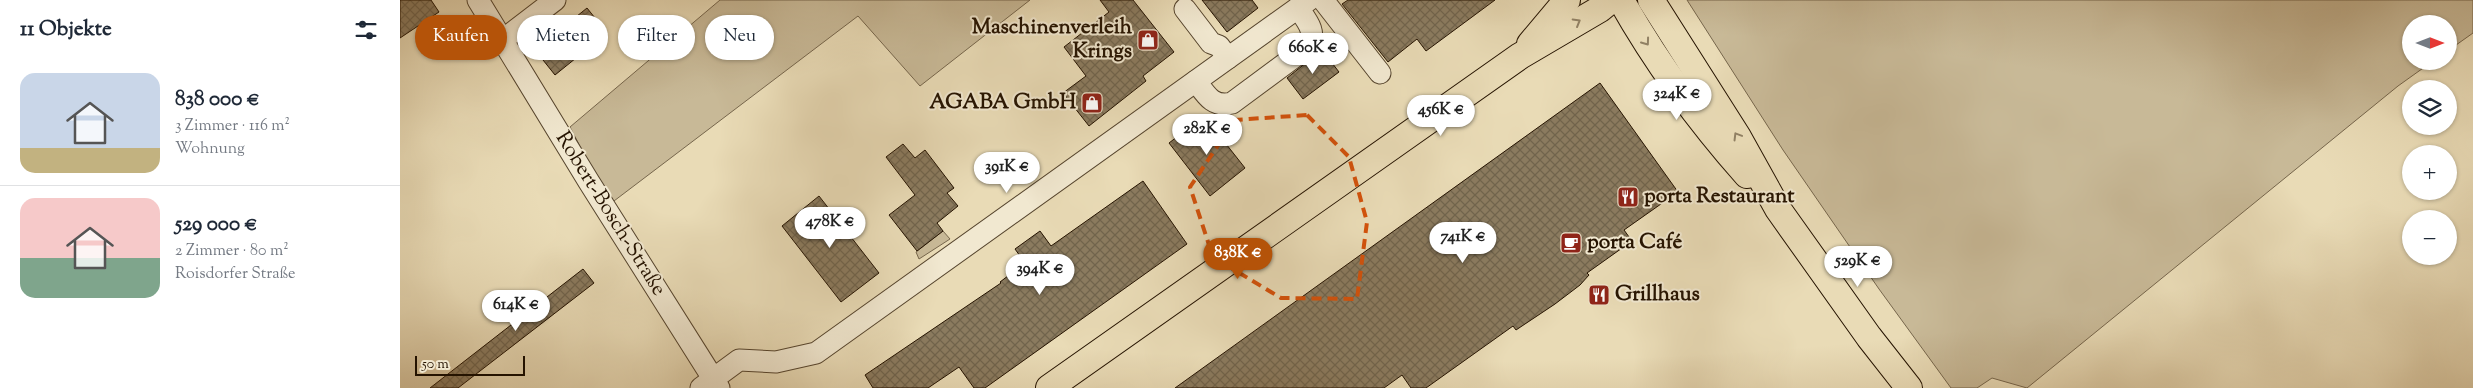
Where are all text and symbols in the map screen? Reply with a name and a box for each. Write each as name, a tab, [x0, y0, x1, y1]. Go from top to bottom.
place label: Maschinenverleih Krings	[972, 13, 1133, 67]
text: 11 Objekte	[20, 15, 112, 45]
chip: Kaufen	[415, 15, 507, 60]
chip: Mieten	[517, 15, 608, 60]
chip: Filter	[618, 15, 695, 60]
chip: Neu	[705, 15, 774, 60]
north arrow	[2402, 15, 2458, 70]
map controls	[2402, 15, 2457, 265]
icon: filters	[352, 16, 380, 44]
one-way arrow	[1572, 19, 1581, 29]
shop icon: Maschinenverleih Krings	[1136, 28, 1160, 52]
pin: 660K €	[1272, 32, 1354, 75]
one-way arrow	[1640, 36, 1649, 46]
text: 660K €	[1288, 37, 1338, 60]
pin: 324K €	[1636, 78, 1718, 121]
button: layers	[2402, 80, 2457, 135]
text: 324K €	[1654, 83, 1700, 106]
text: 838 000 €	[175, 85, 260, 115]
place label: AGABA GmbH	[929, 88, 1076, 118]
shop icon: AGABA GmbH	[1080, 91, 1104, 115]
icon: home	[60, 93, 120, 153]
pin: 456K €	[1400, 94, 1482, 137]
text: 456K €	[1418, 99, 1464, 122]
pin: 282K €	[1166, 114, 1248, 156]
text: 3 Zimmer · 116 m²	[175, 115, 290, 138]
text: 282K €	[1183, 118, 1231, 141]
street label: Robert-Bosch-Straße	[547, 126, 673, 302]
one-way arrow	[1734, 133, 1744, 142]
text: Wohnung	[175, 138, 245, 161]
button: +	[2402, 145, 2457, 200]
pin: 391K €	[966, 152, 1048, 194]
text: 391K €	[985, 156, 1029, 179]
place label: porta Restaurant	[1644, 182, 1795, 212]
restaurant icon: porta Restaurant	[1616, 185, 1640, 209]
pin: 478K €	[789, 206, 871, 249]
text: 529 000 €	[175, 210, 257, 240]
button: −	[2402, 210, 2457, 265]
text: 478K €	[806, 211, 854, 234]
icon: home	[60, 218, 120, 278]
pin: 741K €	[1422, 222, 1504, 264]
text: 741K €	[1440, 226, 1486, 249]
place label: porta Café	[1587, 228, 1682, 258]
cafe icon: porta Café	[1559, 231, 1583, 255]
pin: 838K €	[1197, 238, 1279, 280]
text: 2 Zimmer · 80 m²	[175, 240, 289, 263]
text: 838K €	[1214, 242, 1262, 265]
pin: 529K €	[1817, 246, 1899, 288]
text: 529K €	[1835, 250, 1881, 273]
pin: 394K €	[999, 254, 1081, 296]
text: 394K €	[1017, 258, 1063, 281]
text: Roisdorfer Straße	[175, 263, 296, 286]
place label: Grillhaus	[1615, 280, 1700, 310]
restaurant icon: Grillhaus	[1587, 283, 1611, 307]
pin: 614K €	[475, 290, 557, 332]
text: 614K €	[493, 294, 539, 317]
scale bar	[415, 353, 525, 376]
text: 50 m	[422, 355, 449, 375]

